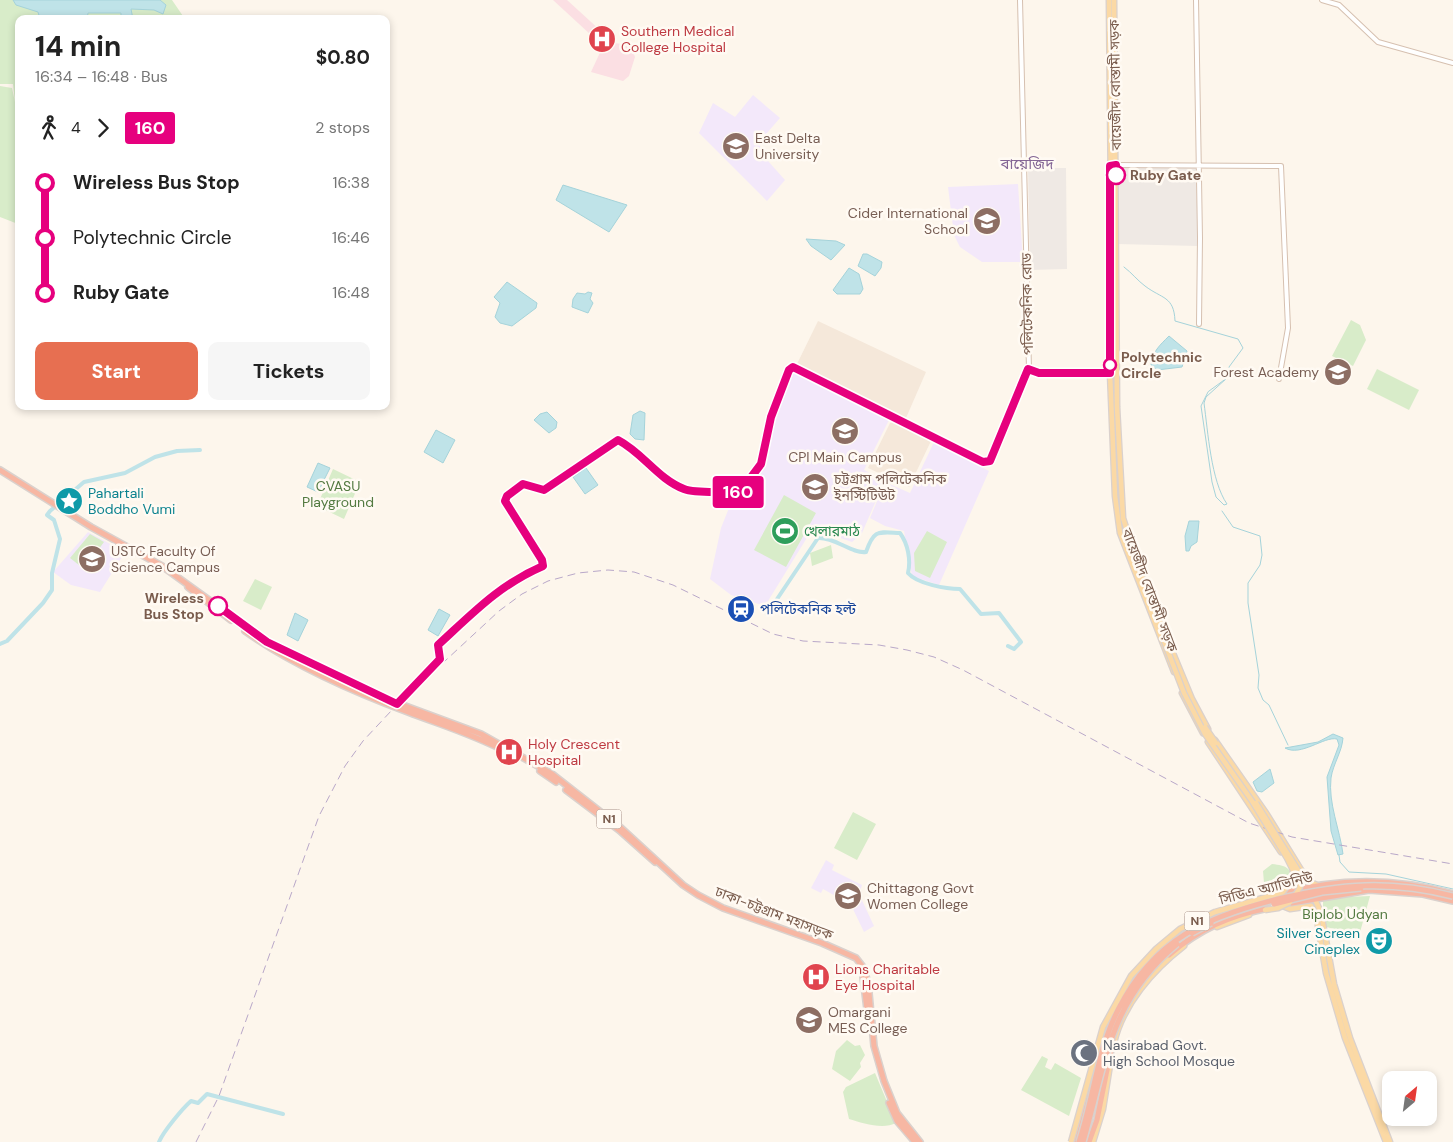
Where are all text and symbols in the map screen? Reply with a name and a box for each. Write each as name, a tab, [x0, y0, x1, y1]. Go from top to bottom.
street label: বায়েজীদ বোস্তামী সড়ক	[1105, 19, 1125, 152]
place label: Southern Medical College Hospital	[621, 22, 734, 56]
hospital icon: Southern Medical College Hospital	[587, 24, 617, 54]
text: 14 min	[35, 28, 121, 65]
text: $0.80	[316, 45, 370, 70]
text: 16:34 – 16:48 · Bus	[35, 66, 168, 87]
icon: walk	[35, 114, 63, 142]
icon: forward	[89, 114, 117, 142]
text: 160	[135, 116, 165, 140]
text: 4	[71, 117, 81, 138]
text: 2 stops	[315, 117, 370, 138]
place label: East Delta University	[755, 129, 820, 163]
school or university icon: East Delta University	[721, 131, 751, 161]
district label: বায়েজিদ	[1000, 154, 1054, 174]
marker: Ruby Gate	[1106, 165, 1126, 185]
place label: Ruby Gate	[1130, 166, 1201, 184]
text: Wireless Bus Stop	[73, 170, 240, 195]
text: 16:38	[333, 172, 370, 193]
place label: Cider International School	[848, 204, 968, 238]
school or university icon: Cider International School	[972, 206, 1002, 236]
text: Polytechnic Circle	[73, 225, 231, 250]
text: 16:46	[332, 227, 370, 248]
street label: পলিটেকনিক রোড	[1017, 252, 1037, 355]
text: Ruby Gate	[73, 280, 169, 305]
text: 16:48	[332, 282, 370, 303]
button: Start	[35, 342, 198, 400]
button: Tickets	[208, 342, 370, 400]
place label: Polytechnic Circle	[1121, 348, 1202, 382]
school or university icon: Forest Academy	[1323, 357, 1353, 387]
marker: Polytechnic Circle	[1103, 358, 1117, 372]
place label: Forest Academy	[1213, 363, 1319, 381]
school or university icon: CPI Main Campus	[830, 416, 860, 446]
place label: CPI Main Campus	[788, 448, 902, 466]
place label: চট্টগ্রাম পলিটেকনিক ইনস্টিটিউট	[833, 470, 947, 504]
school or university icon: চট্টগ্রাম পলিটেকনিক ইনস্টিটিউট	[800, 472, 830, 502]
line badge: 160	[709, 476, 767, 508]
park label: CVASU Playground	[302, 477, 374, 511]
text: 160	[723, 480, 753, 504]
place label: Pahartali Boddho Vumi	[88, 484, 175, 518]
place icon: Pahartali Boddho Vumi	[54, 486, 84, 516]
sports icon: খেলারমাঠ	[770, 516, 800, 546]
place label: খেলারমাঠ	[804, 522, 860, 540]
street label: বায়েজীদ বোস্তামী সড়ক	[1118, 525, 1182, 655]
place label: USTC Faculty Of Science Campus	[111, 542, 220, 576]
school or university icon: USTC Faculty Of Science Campus	[77, 544, 107, 574]
place label: Wireless Bus Stop	[144, 589, 204, 623]
station icon: পলিটেকনিক হল্ট	[726, 594, 756, 624]
marker: Wireless Bus Stop	[208, 596, 228, 616]
place label: পলিটেকনিক হল্ট	[760, 600, 857, 618]
place label: Holy Crescent Hospital	[528, 735, 620, 769]
hospital icon: Holy Crescent Hospital	[494, 737, 524, 767]
road number: N1	[596, 810, 622, 829]
street label: সিডিএ অ্যাভিনিউ	[1216, 867, 1316, 909]
place label: Chittagong Govt Women College	[867, 879, 974, 913]
school or university icon: Chittagong Govt Women College	[833, 881, 863, 911]
street label: ঢাকা-চট্টগ্রাম মহাসড়ক	[712, 882, 836, 944]
park label: Biplob Udyan	[1302, 905, 1388, 923]
road number: N1	[1184, 911, 1210, 930]
place label: Silver Screen Cineplex	[1277, 924, 1360, 958]
theatre icon: Silver Screen Cineplex	[1364, 926, 1394, 956]
place label: Lions Charitable Eye Hospital	[835, 960, 940, 994]
hospital icon: Lions Charitable Eye Hospital	[801, 962, 831, 992]
place label: Omargani MES College	[828, 1003, 908, 1037]
school or university icon: Omargani MES College	[794, 1005, 824, 1035]
place label: Nasirabad Govt. High School Mosque	[1103, 1036, 1235, 1070]
mosque icon: Nasirabad Govt. High School Mosque	[1069, 1038, 1099, 1068]
north arrow	[1382, 1071, 1438, 1126]
map controls	[1382, 1071, 1437, 1126]

